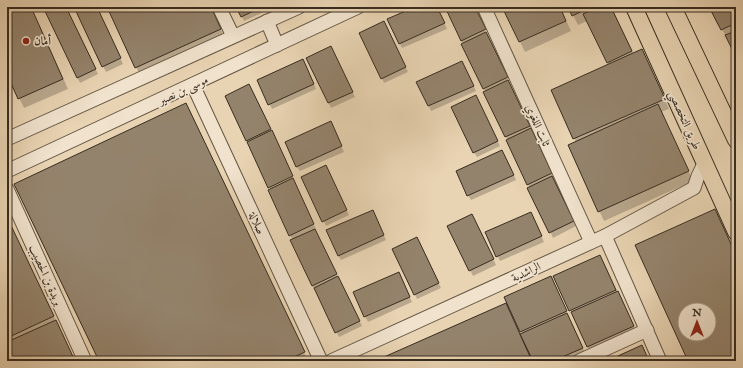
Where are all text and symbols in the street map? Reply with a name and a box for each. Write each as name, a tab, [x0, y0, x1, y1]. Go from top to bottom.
place label: أمان	[34, 33, 51, 49]
marker: أمان	[21, 36, 31, 46]
street label: موسى بن نصير	[154, 72, 211, 110]
street label: طريق التخصصي	[662, 88, 704, 153]
street label: ثابت اللغوي	[520, 102, 554, 150]
street label: صلالة	[244, 209, 268, 237]
street label: بريدة بن الحصيب	[25, 242, 66, 308]
street label: الراشدية	[509, 259, 544, 286]
north arrow	[677, 302, 717, 342]
text: N	[691, 306, 702, 320]

